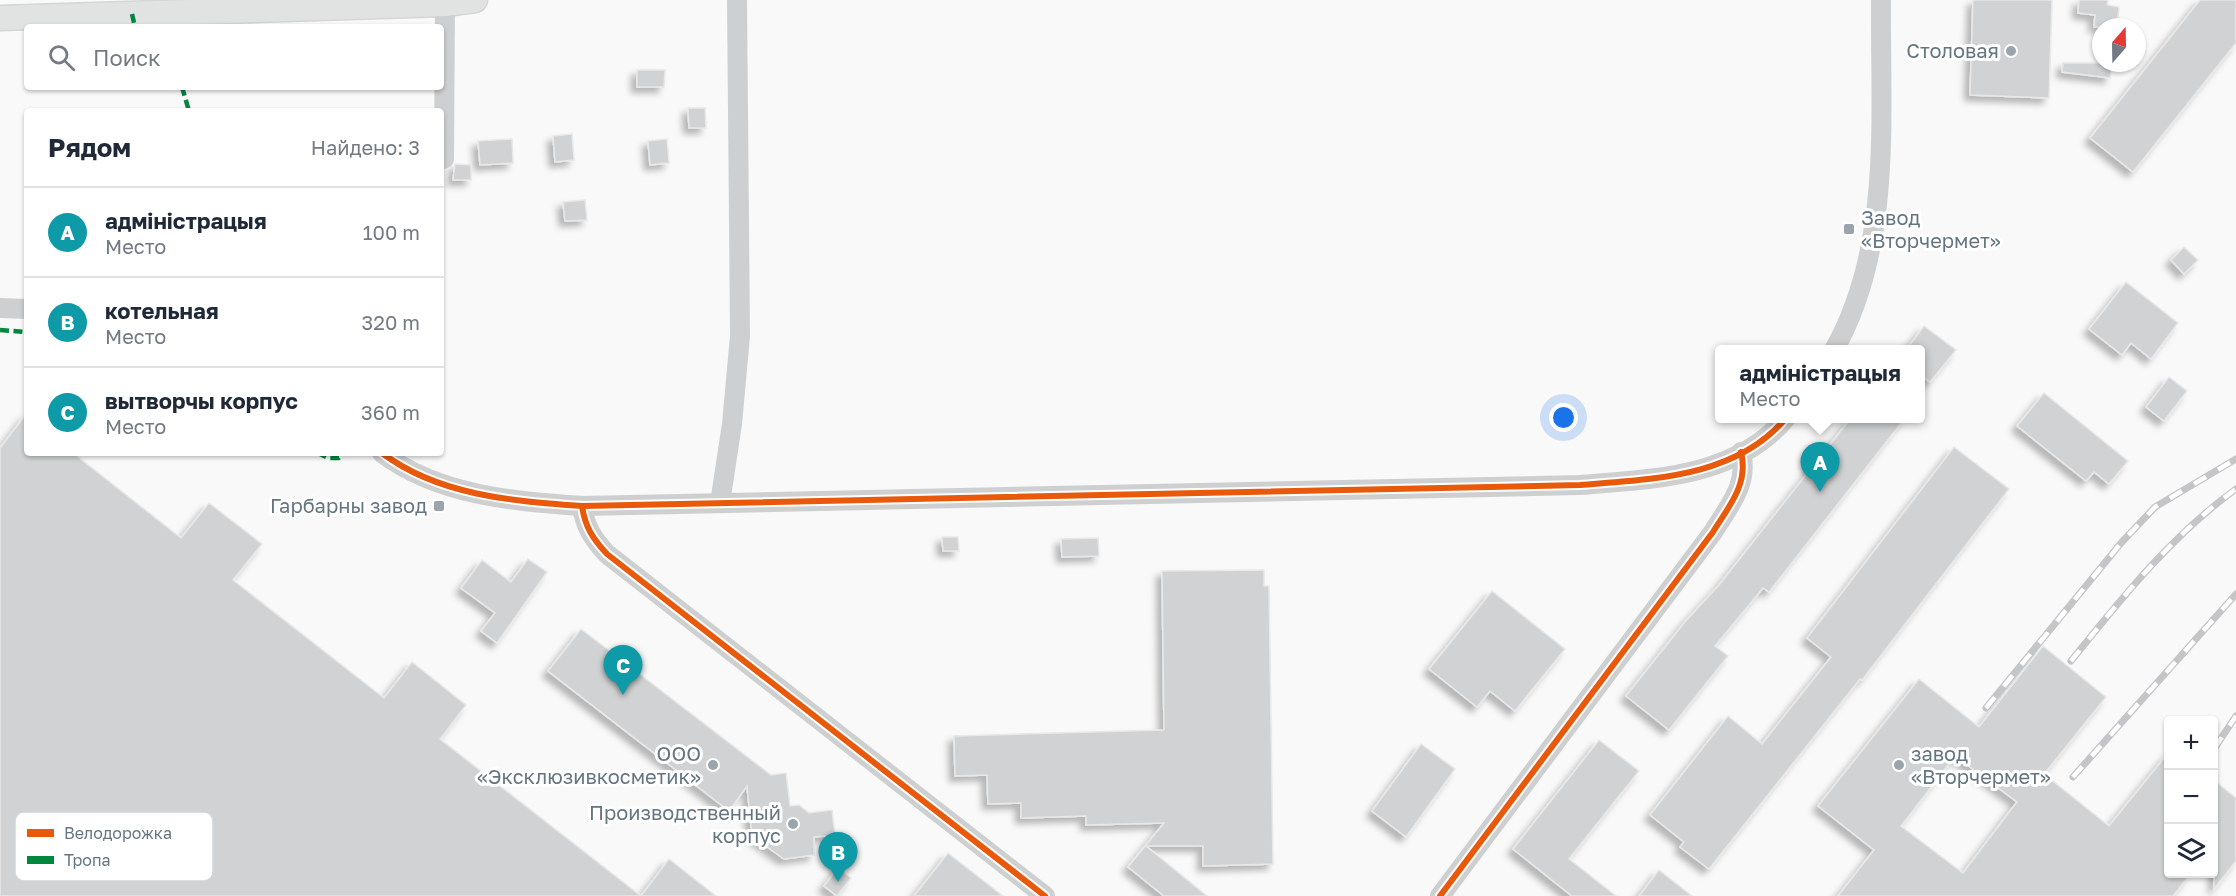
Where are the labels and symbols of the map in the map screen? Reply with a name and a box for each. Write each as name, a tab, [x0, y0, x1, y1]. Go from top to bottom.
north arrow	[2092, 18, 2146, 72]
place label: Столовая	[1906, 38, 1999, 62]
marker: Столовая	[2004, 44, 2018, 58]
place label: Завод «Вторчермет»	[1861, 205, 2001, 252]
marker: Завод «Вторчермет»	[1842, 222, 1856, 236]
your location	[1549, 403, 1578, 432]
pin: A	[1800, 442, 1840, 492]
place label: Гарбарны завод	[270, 493, 427, 517]
marker: Гарбарны завод	[432, 499, 446, 513]
pin: C	[604, 646, 642, 695]
place label: ООО «Эксклюзивкосметик»	[477, 741, 701, 788]
place label: завод «Вторчермет»	[1911, 741, 2051, 788]
marker: ООО «Эксклюзивкосметик»	[706, 758, 720, 772]
marker: завод «Вторчермет»	[1892, 758, 1906, 772]
place label: Производственный корпус	[589, 800, 781, 847]
legend	[15, 812, 213, 881]
marker: Производственный корпус	[786, 817, 800, 831]
text: Велодорожка	[64, 823, 172, 843]
pin: B	[818, 832, 858, 882]
text: Тропа	[64, 850, 111, 870]

